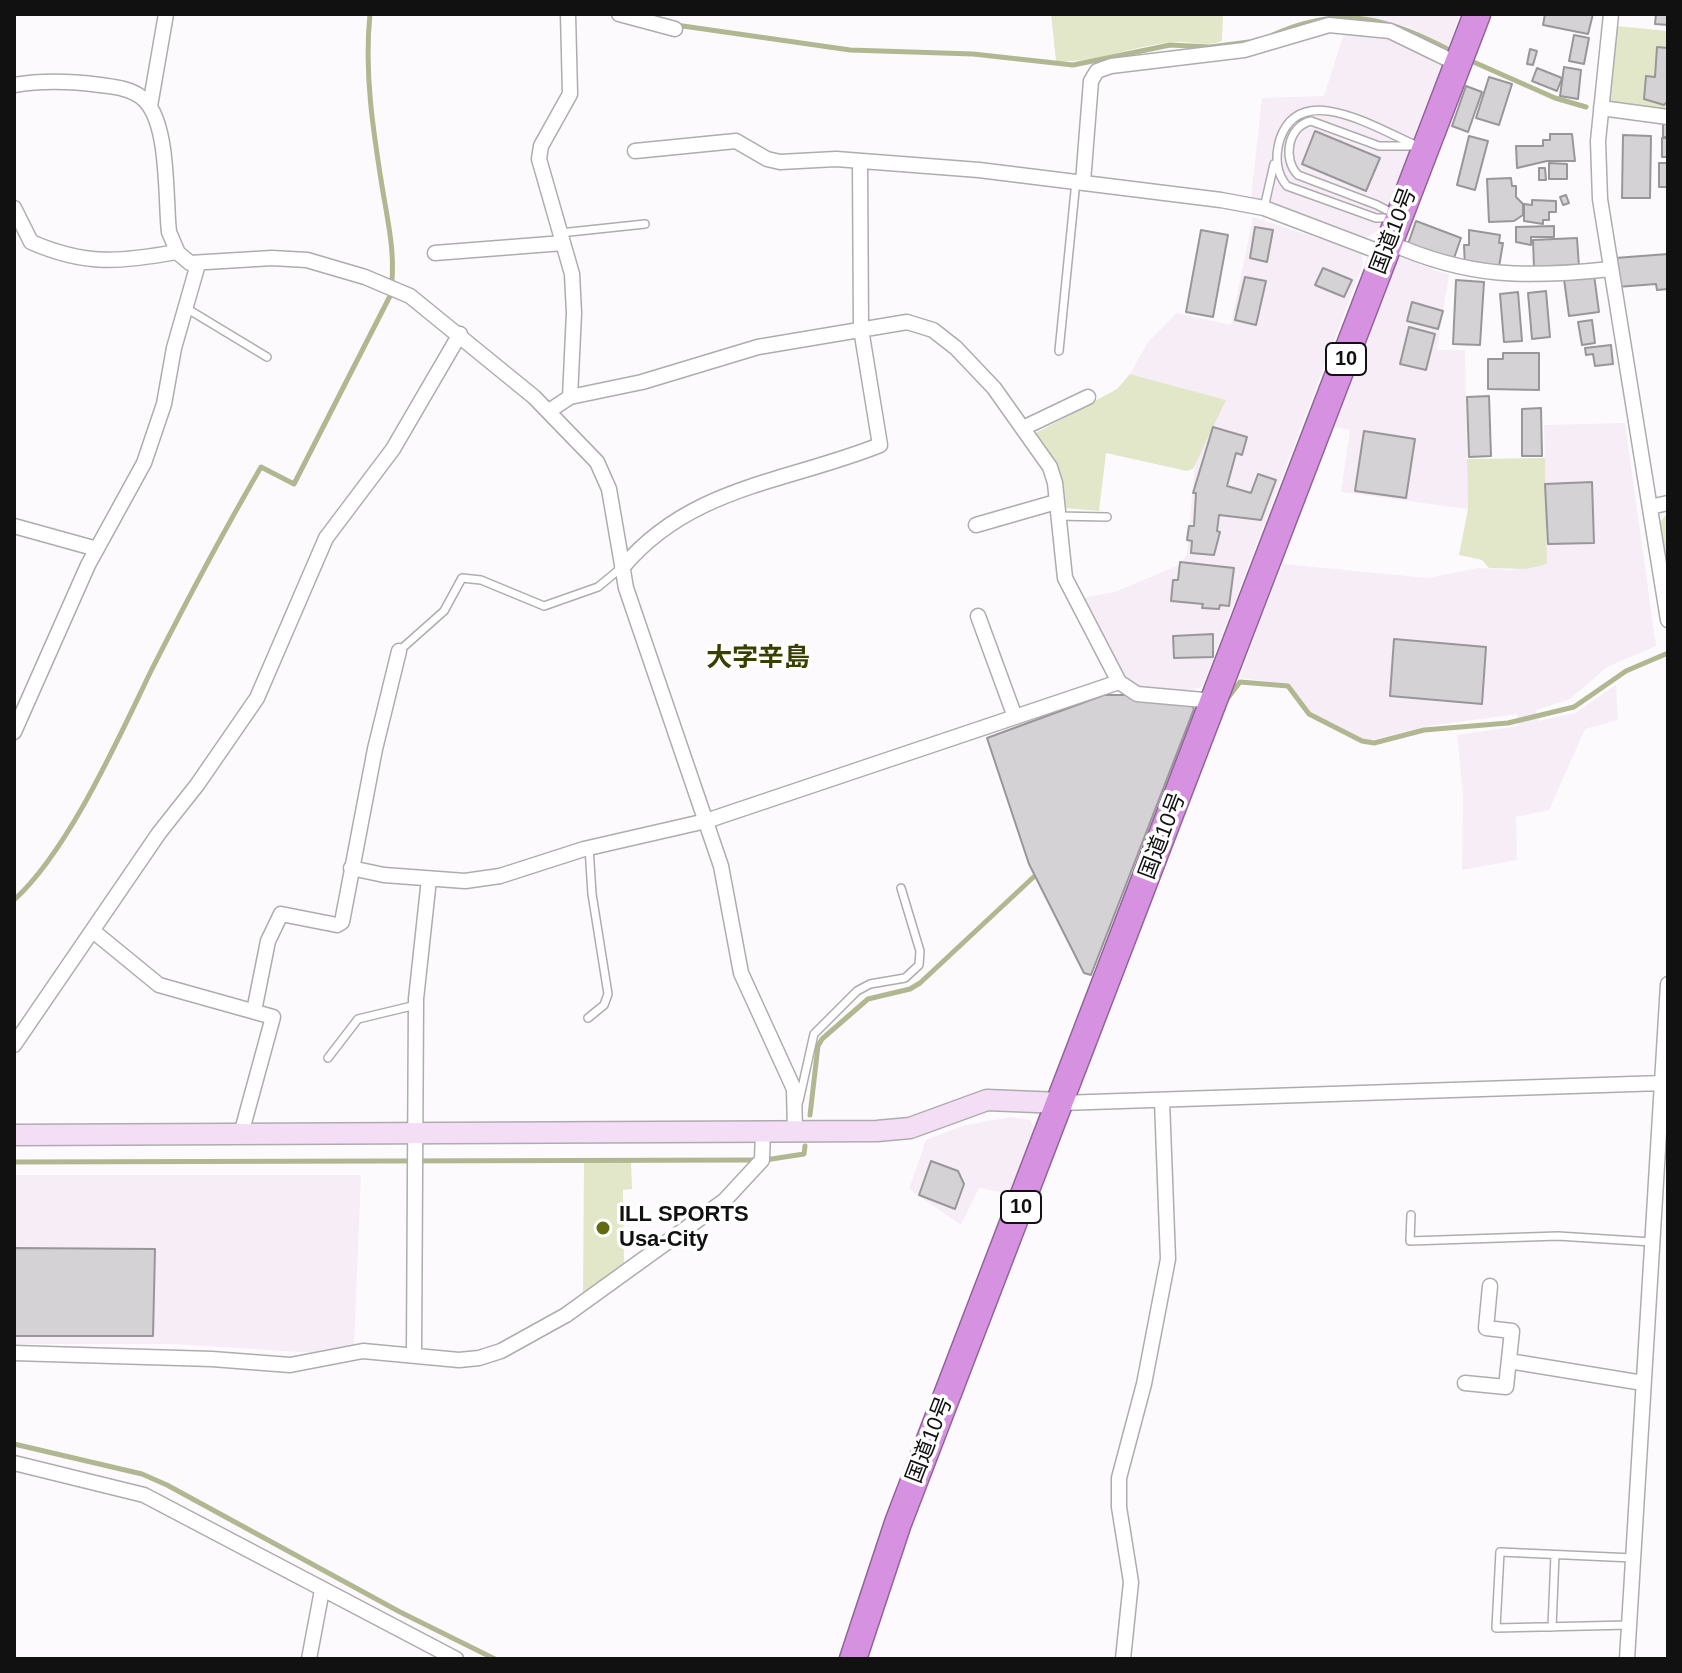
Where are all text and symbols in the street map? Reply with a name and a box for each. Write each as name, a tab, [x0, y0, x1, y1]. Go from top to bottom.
street label: 国道10号	[1365, 184, 1423, 278]
road number: 10	[1326, 343, 1366, 375]
district label: 大字辛島	[706, 643, 810, 675]
street label: 国道10号	[1134, 789, 1192, 883]
road number: 10	[1001, 1191, 1041, 1223]
place label: ILL SPORTS Usa-City	[619, 1202, 749, 1254]
marker: ILL SPORTS Usa-City	[594, 1219, 612, 1237]
street label: 国道10号	[901, 1393, 959, 1487]

